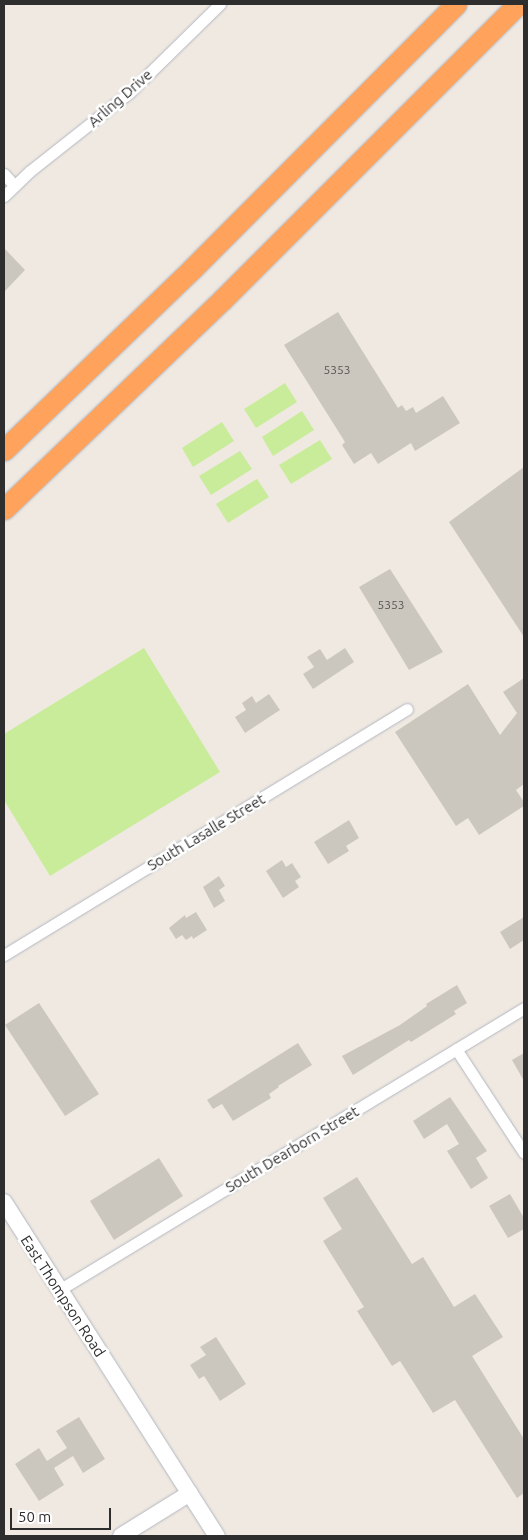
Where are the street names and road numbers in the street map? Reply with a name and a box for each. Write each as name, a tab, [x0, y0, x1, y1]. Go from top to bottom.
street label: Arling Drive	[84, 65, 156, 131]
street label: South Lasalle Street	[144, 790, 268, 874]
street label: South Dearborn Street	[222, 1102, 362, 1196]
street label: East Thompson Road	[17, 1232, 109, 1360]

